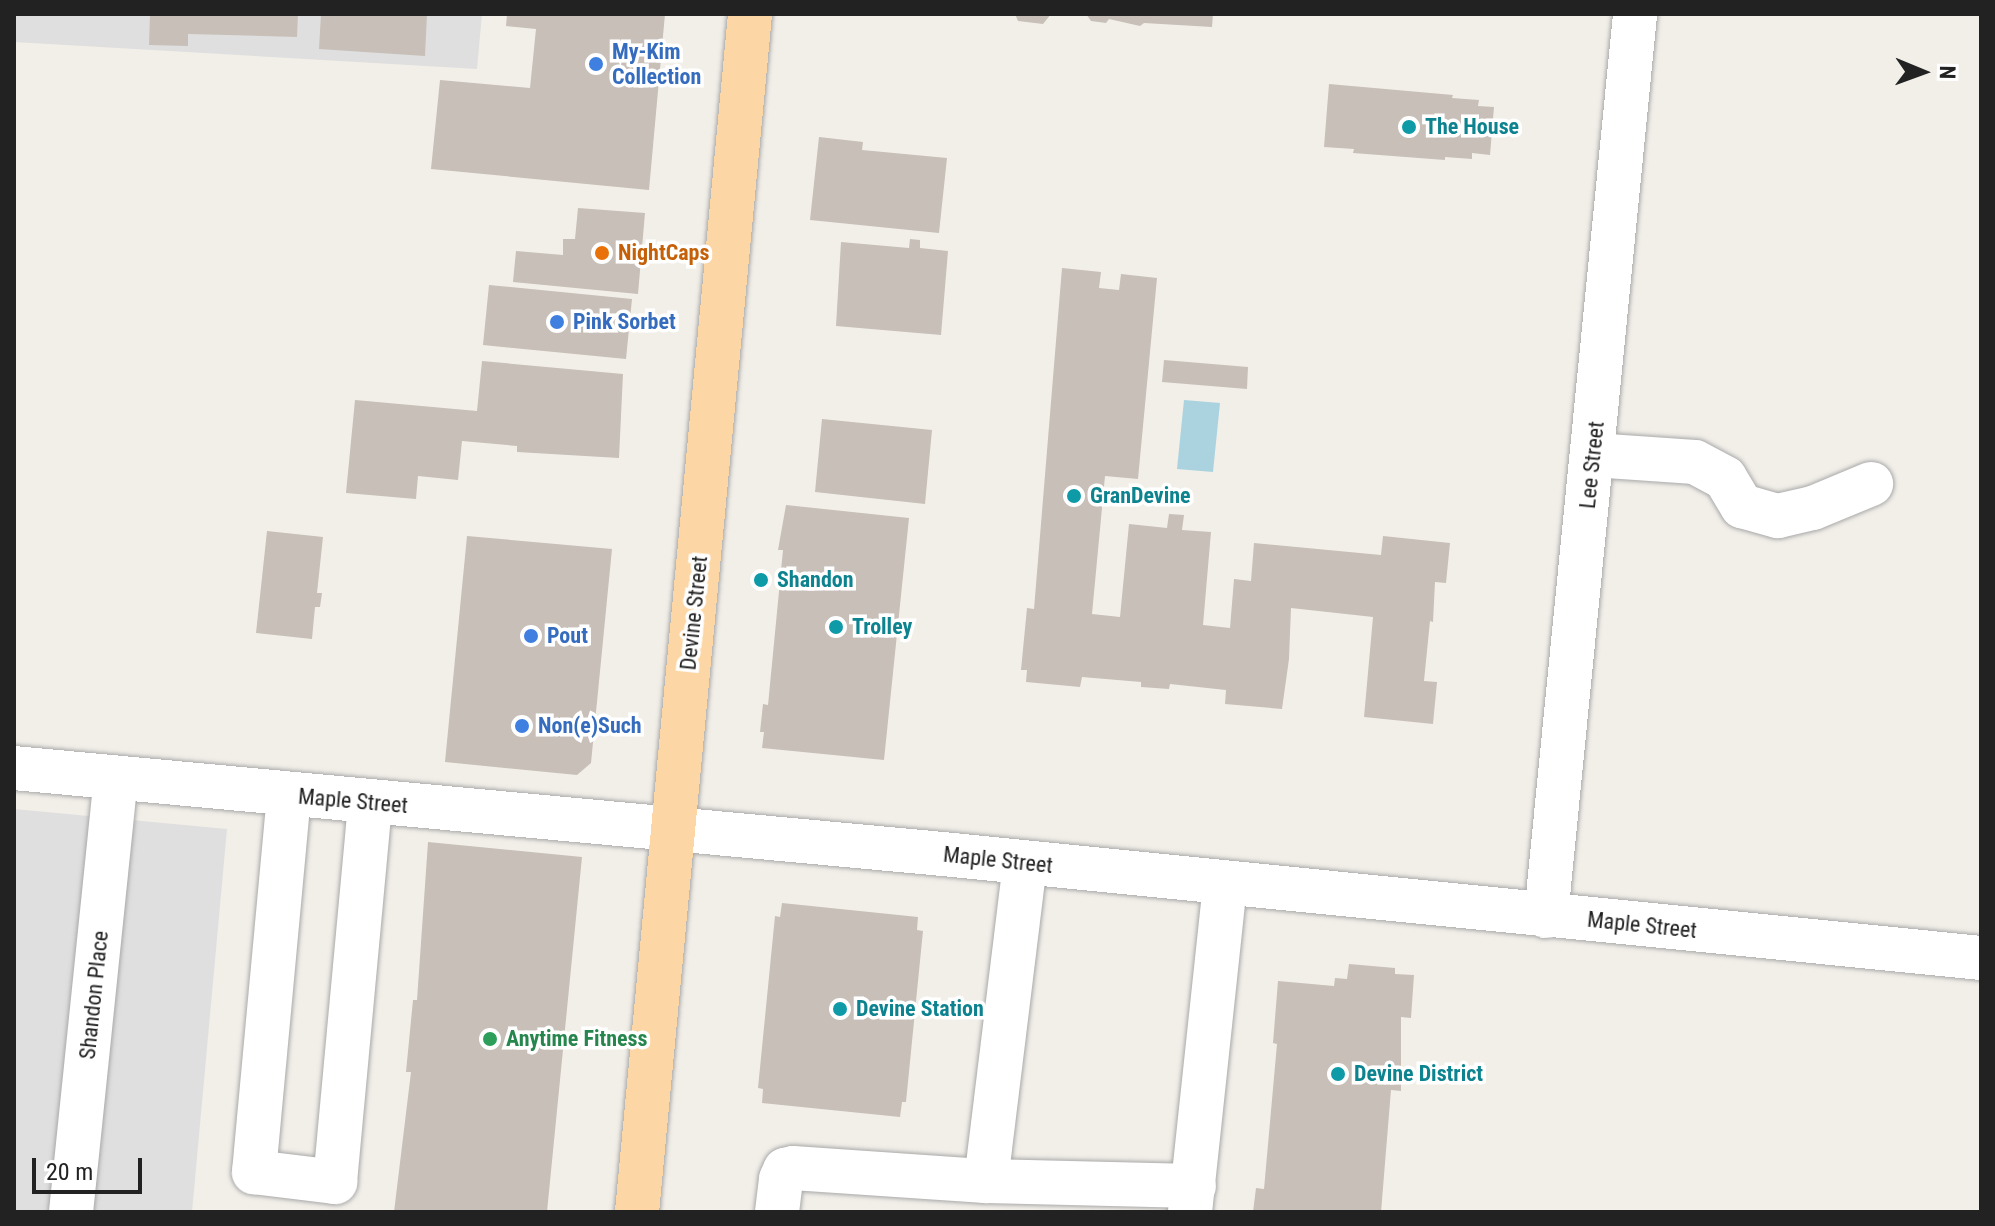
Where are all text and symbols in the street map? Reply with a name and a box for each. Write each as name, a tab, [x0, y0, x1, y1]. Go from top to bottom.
north arrow	[1883, 32, 1963, 112]
place label: My-Kim Collection	[612, 38, 701, 90]
marker: My-Kim Collection	[587, 55, 605, 73]
text: N	[1935, 65, 1960, 79]
place label: The House	[1425, 114, 1519, 140]
marker: The House	[1400, 118, 1418, 136]
place label: NightCaps	[618, 240, 709, 266]
marker: NightCaps	[593, 244, 611, 262]
place label: Pink Sorbet	[573, 309, 676, 335]
marker: Pink Sorbet	[548, 313, 566, 331]
street label: Lee Street	[1574, 420, 1610, 510]
place label: GranDevine	[1090, 483, 1191, 509]
marker: GranDevine	[1065, 487, 1083, 505]
street label: Devine Street	[675, 555, 713, 671]
place label: Shandon	[777, 567, 854, 593]
marker: Shandon	[752, 571, 770, 589]
place label: Trolley	[852, 614, 912, 640]
marker: Trolley	[827, 618, 845, 636]
place label: Pout	[547, 623, 588, 649]
marker: Pout	[522, 627, 540, 645]
place label: Non(e)Such	[538, 713, 642, 739]
marker: Non(e)Such	[513, 717, 531, 735]
street label: Maple Street	[297, 783, 409, 819]
street label: Maple Street	[942, 841, 1054, 879]
street label: Maple Street	[1586, 906, 1698, 944]
street label: Shandon Place	[74, 929, 114, 1061]
place label: Devine Station	[856, 996, 984, 1022]
marker: Devine Station	[831, 1000, 849, 1018]
place label: Anytime Fitness	[506, 1026, 648, 1052]
marker: Anytime Fitness	[481, 1030, 499, 1048]
place label: Devine District	[1354, 1061, 1483, 1087]
marker: Devine District	[1329, 1065, 1347, 1083]
scale bar	[36, 1142, 146, 1192]
text: 20 m	[46, 1158, 93, 1186]

